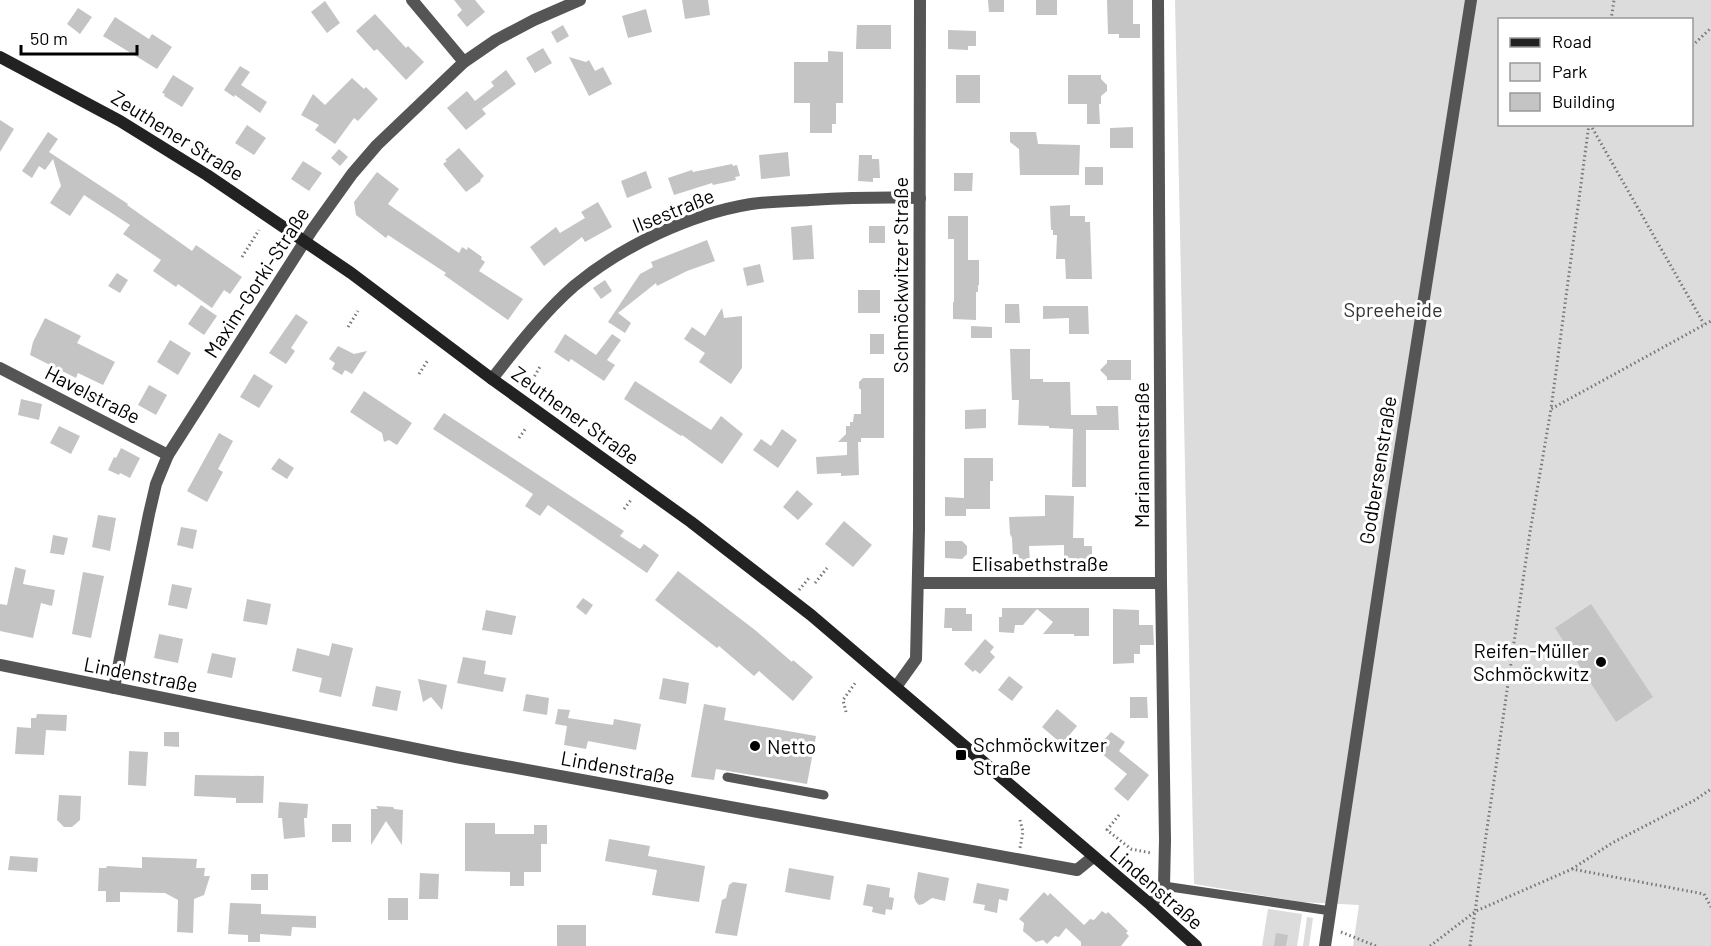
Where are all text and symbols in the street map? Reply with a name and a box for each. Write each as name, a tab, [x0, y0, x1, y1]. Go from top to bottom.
scale bar	[21, 18, 136, 56]
legend	[1498, 18, 1693, 126]
text: 50 m	[30, 27, 68, 49]
text: Road	[1552, 30, 1592, 52]
text: Park	[1552, 60, 1587, 82]
street label: Zeuthener Straße	[107, 85, 249, 185]
text: Building	[1552, 90, 1615, 112]
street label: Schmöckwitzer Straße	[888, 177, 912, 373]
street label: Ilsestraße	[629, 183, 717, 237]
street label: Maxim-Gorki-Straße	[198, 202, 314, 362]
park label: Spreeheide	[1343, 297, 1443, 321]
street label: Havelstraße	[41, 360, 145, 428]
street label: Zeuthener Straße	[508, 361, 644, 469]
street label: Mariannenstraße	[1129, 382, 1153, 528]
street label: Godbersenstraße	[1353, 394, 1401, 546]
street label: Elisabethstraße	[971, 551, 1109, 575]
place label: Reifen-Müller Schmöckwitz	[1473, 638, 1589, 685]
street label: Lindenstraße	[82, 651, 200, 697]
marker: Reifen-Müller Schmöckwitz	[1594, 655, 1608, 669]
place label: Schmöckwitzer Straße	[973, 732, 1107, 779]
place label: Netto	[767, 734, 816, 758]
marker: Netto	[748, 739, 762, 753]
street label: Lindenstraße	[559, 745, 677, 789]
marker: Schmöckwitzer Straße	[954, 748, 968, 762]
street label: Lindenstraße	[1106, 840, 1208, 934]

